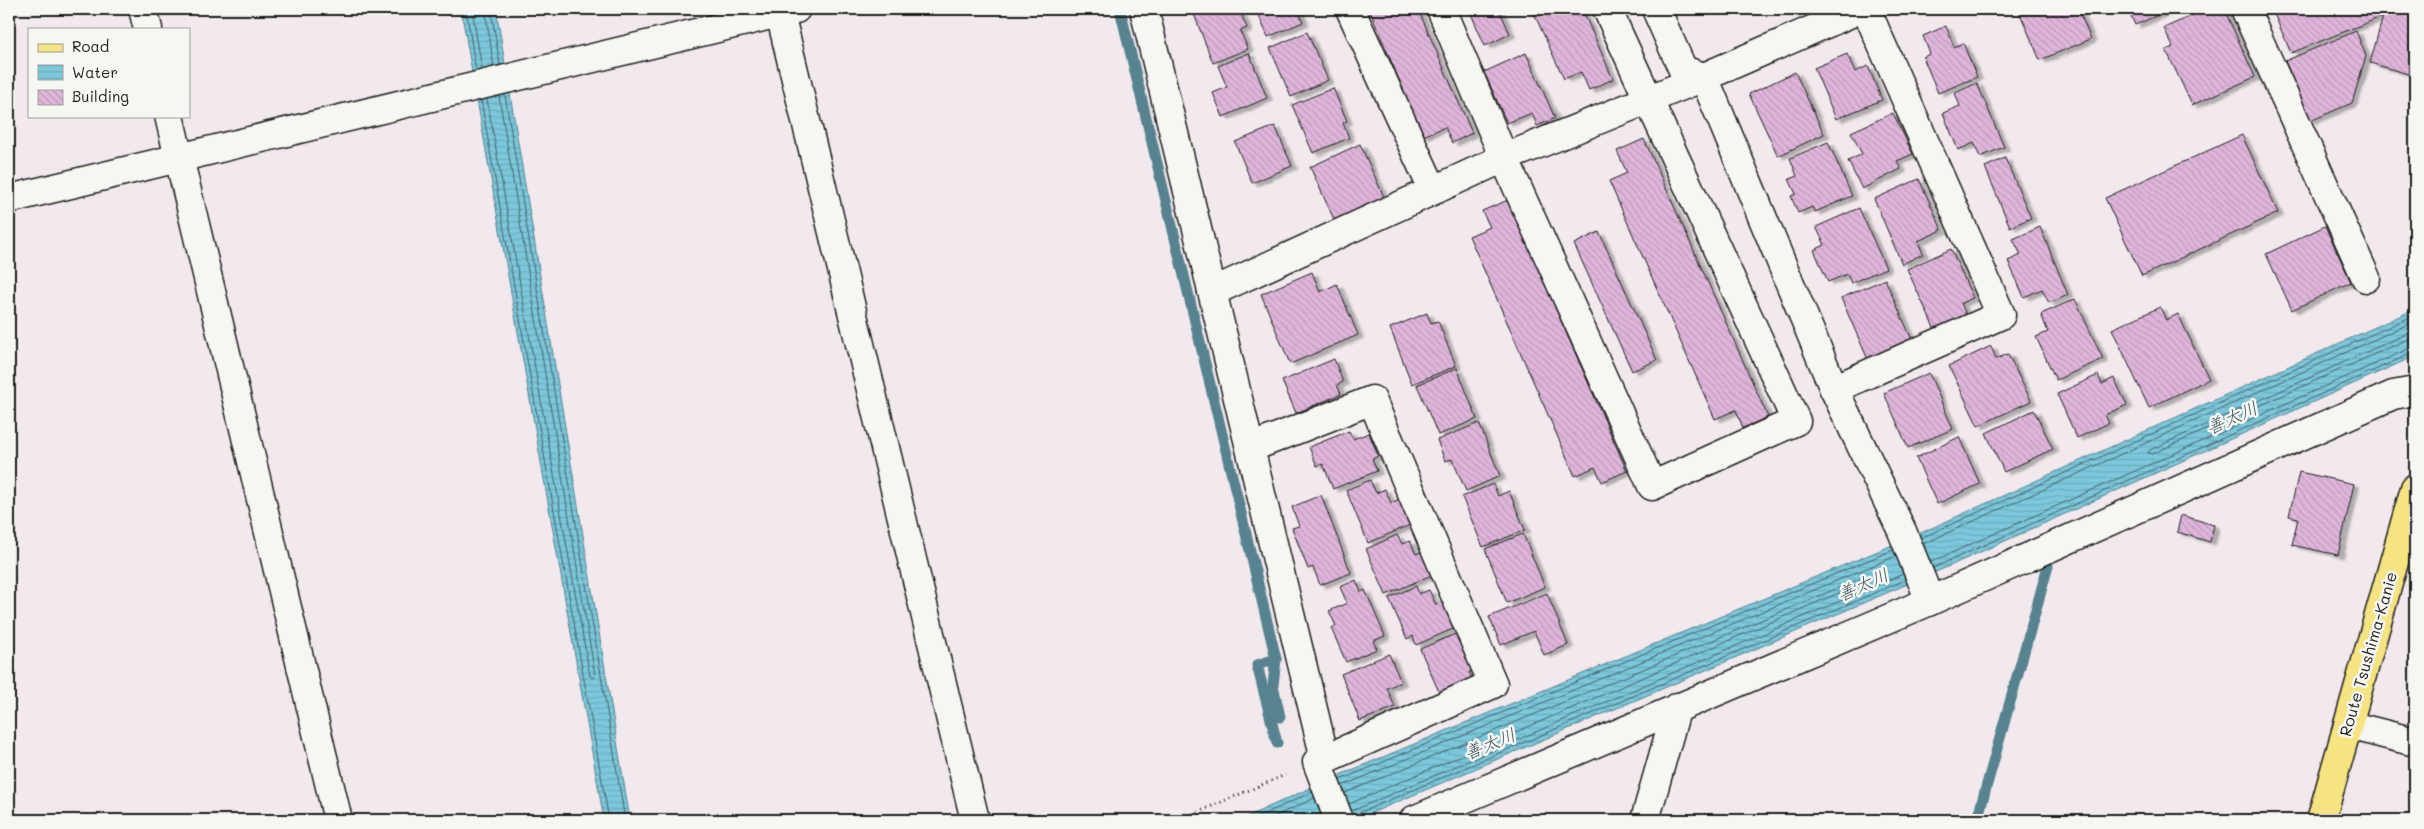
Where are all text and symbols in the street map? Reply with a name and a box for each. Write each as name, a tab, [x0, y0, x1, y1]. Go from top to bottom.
legend	[28, 28, 190, 118]
text: Road	[72, 36, 109, 56]
text: Water	[72, 62, 118, 82]
text: Building	[72, 86, 129, 106]
water label: 善太川	[2202, 395, 2261, 439]
water label: 善太川	[1833, 562, 1892, 606]
street label: Route Tsushima-Kanie	[2334, 569, 2401, 739]
water label: 善太川	[1460, 722, 1519, 764]

